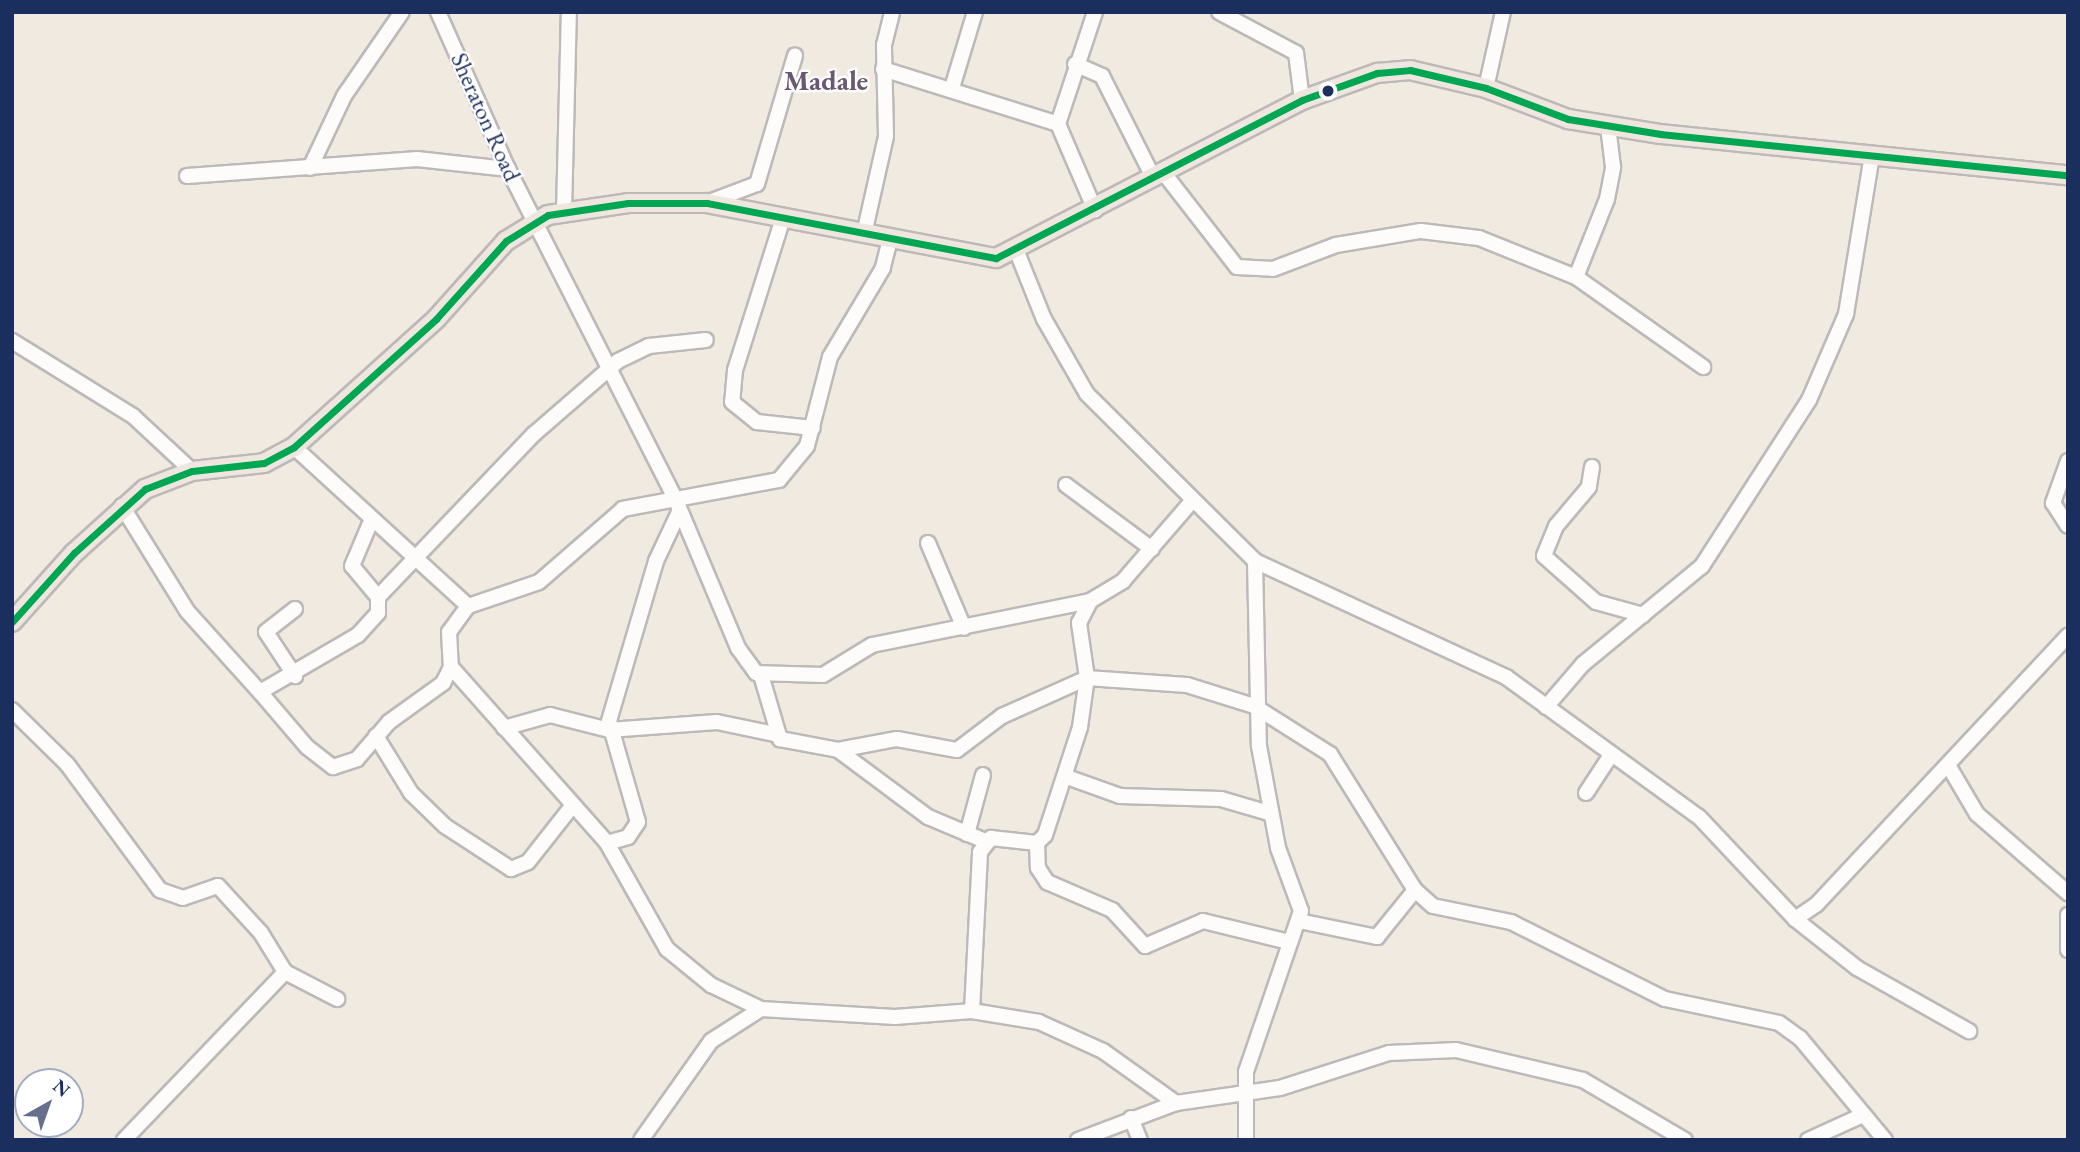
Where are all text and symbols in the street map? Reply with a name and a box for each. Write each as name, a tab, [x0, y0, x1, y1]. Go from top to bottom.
street label: Sheraton Road	[445, 48, 527, 186]
district label: Madale	[784, 63, 868, 97]
unlabelled marker	[1321, 84, 1335, 98]
north arrow	[14, 1068, 84, 1138]
text: N	[48, 1074, 75, 1103]

